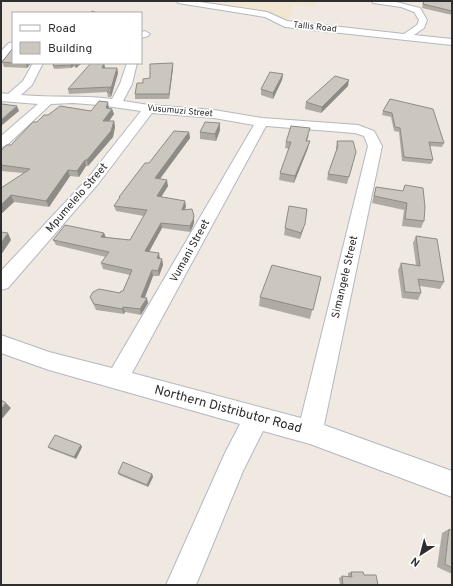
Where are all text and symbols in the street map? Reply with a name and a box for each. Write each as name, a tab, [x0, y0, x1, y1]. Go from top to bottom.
legend	[12, 12, 142, 64]
street label: Tallis Road	[293, 19, 337, 35]
text: Road	[48, 21, 76, 37]
text: Building	[48, 41, 92, 57]
street label: Vusumuzi Street	[147, 103, 213, 119]
street label: Mpumelelo Street	[43, 160, 111, 236]
street label: Vumani Street	[167, 217, 213, 285]
street label: Simangele Street	[329, 234, 361, 320]
street label: Northern Distributor Road	[153, 383, 303, 437]
north arrow	[401, 534, 441, 574]
text: N	[408, 553, 423, 569]

